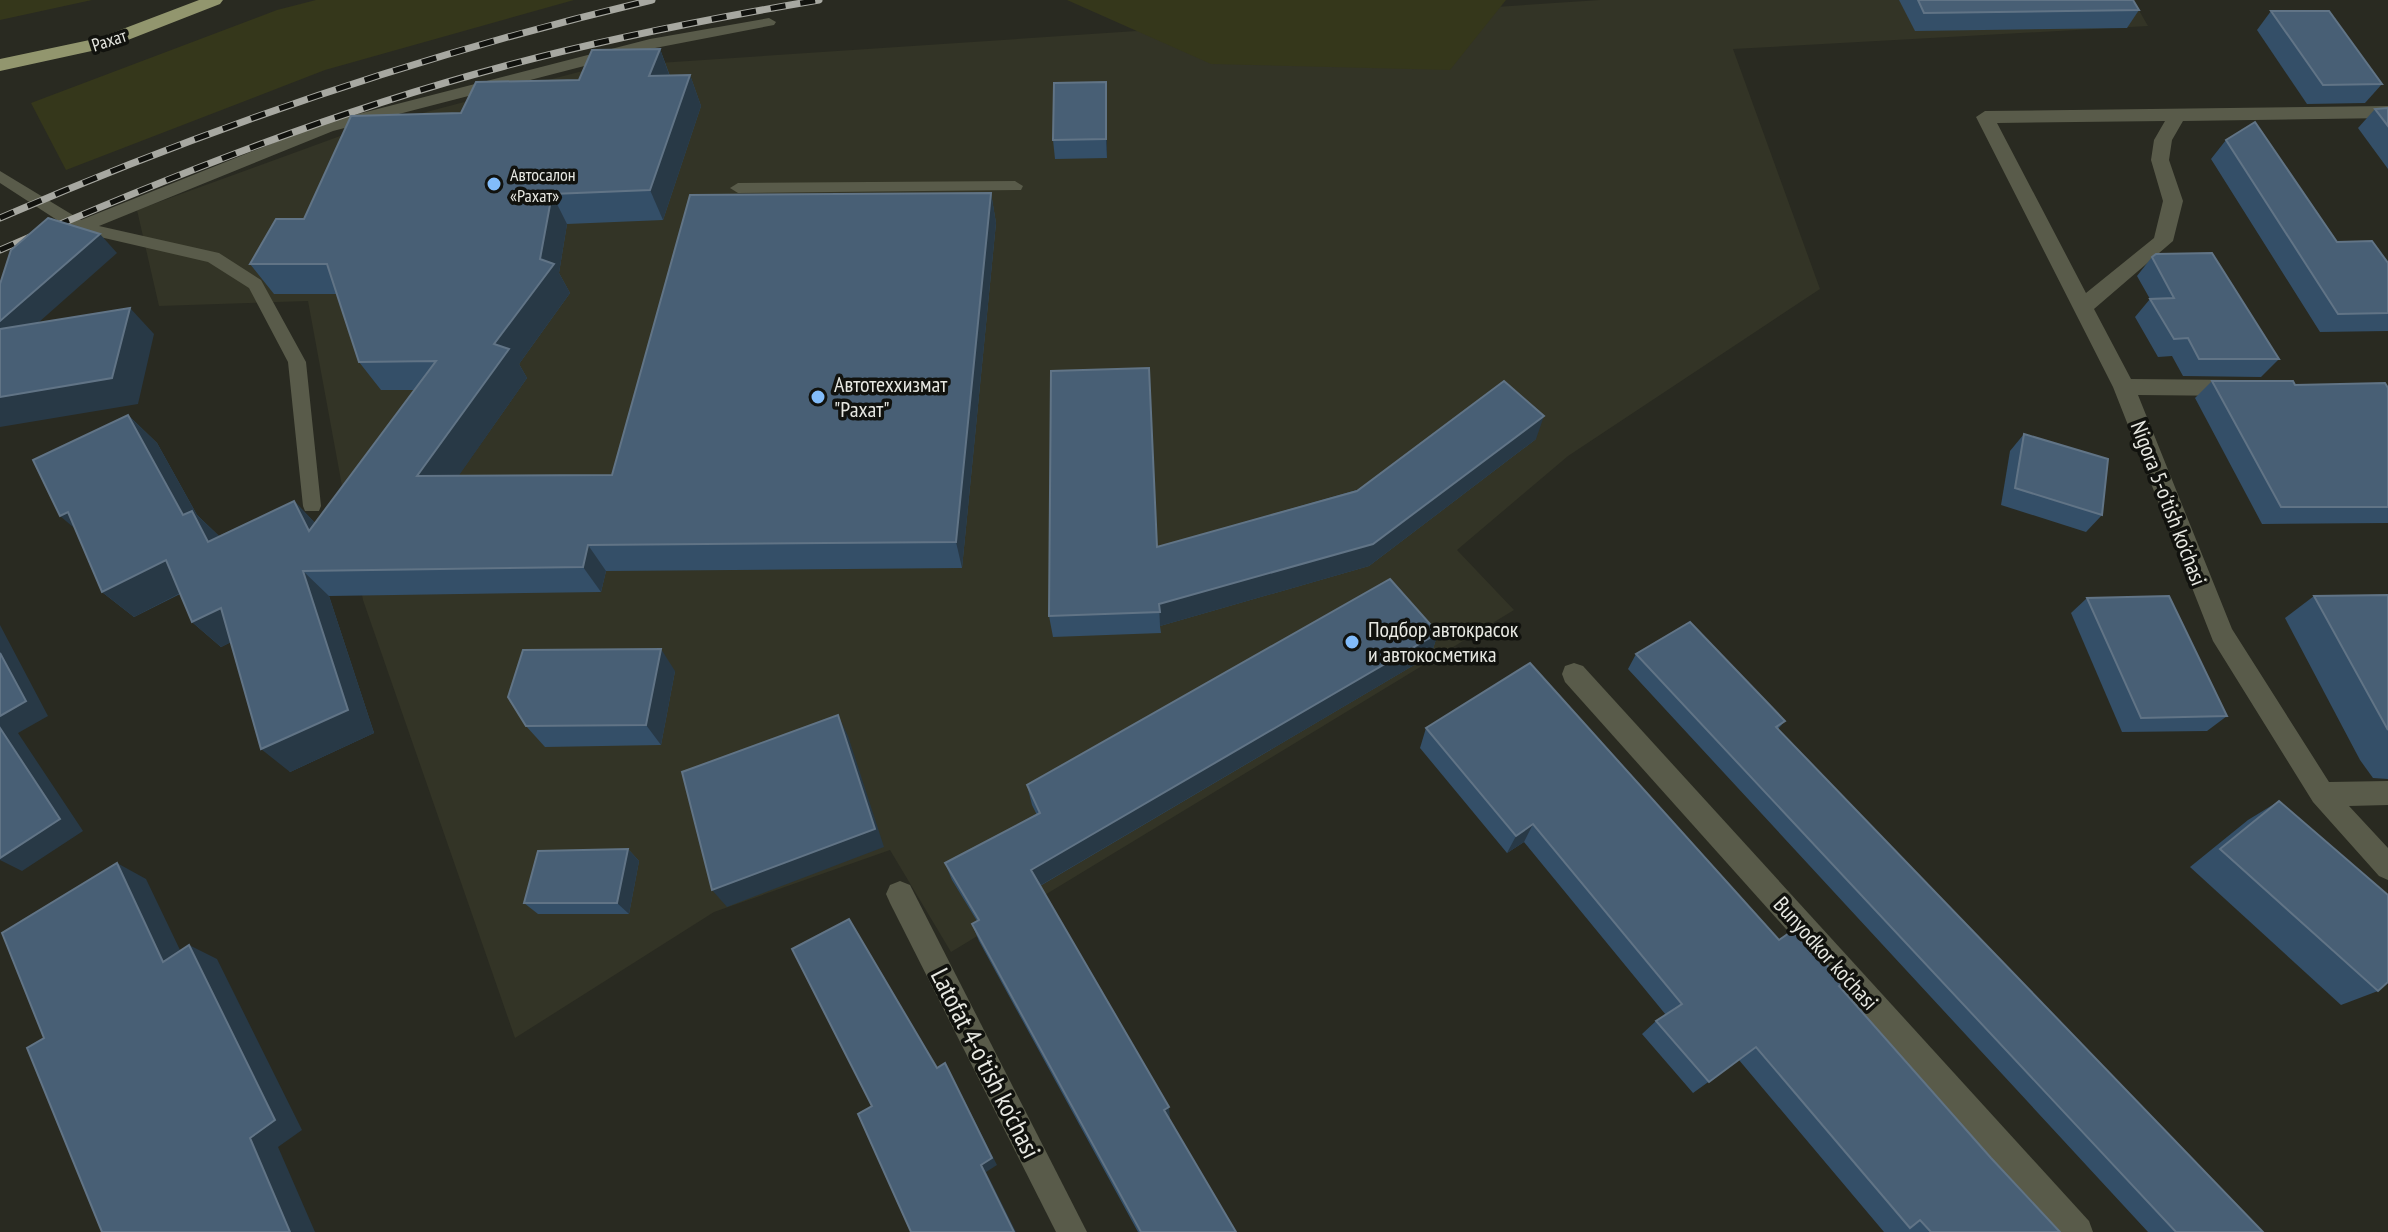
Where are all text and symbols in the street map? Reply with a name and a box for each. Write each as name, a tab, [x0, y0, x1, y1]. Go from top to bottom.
street label: Рахат	[89, 24, 130, 56]
place label: Автосалон «Рахат»	[510, 163, 576, 207]
marker: Автосалон «Рахат»	[485, 175, 503, 193]
place label: Автотеххизмат "Рахат"	[834, 370, 948, 423]
marker: Автотеххизмат "Рахат"	[809, 388, 827, 406]
street label: Nigora 5-o'tish ko'chasi	[2125, 417, 2213, 589]
place label: Подбор автокрасок и автокосметика	[1368, 615, 1519, 668]
marker: Подбор автокрасок и автокосметика	[1343, 633, 1361, 651]
street label: Bunyodkor ko'chasi	[1768, 891, 1884, 1015]
street label: Latofat 4-o'tish ko'chasi	[924, 962, 1048, 1164]

